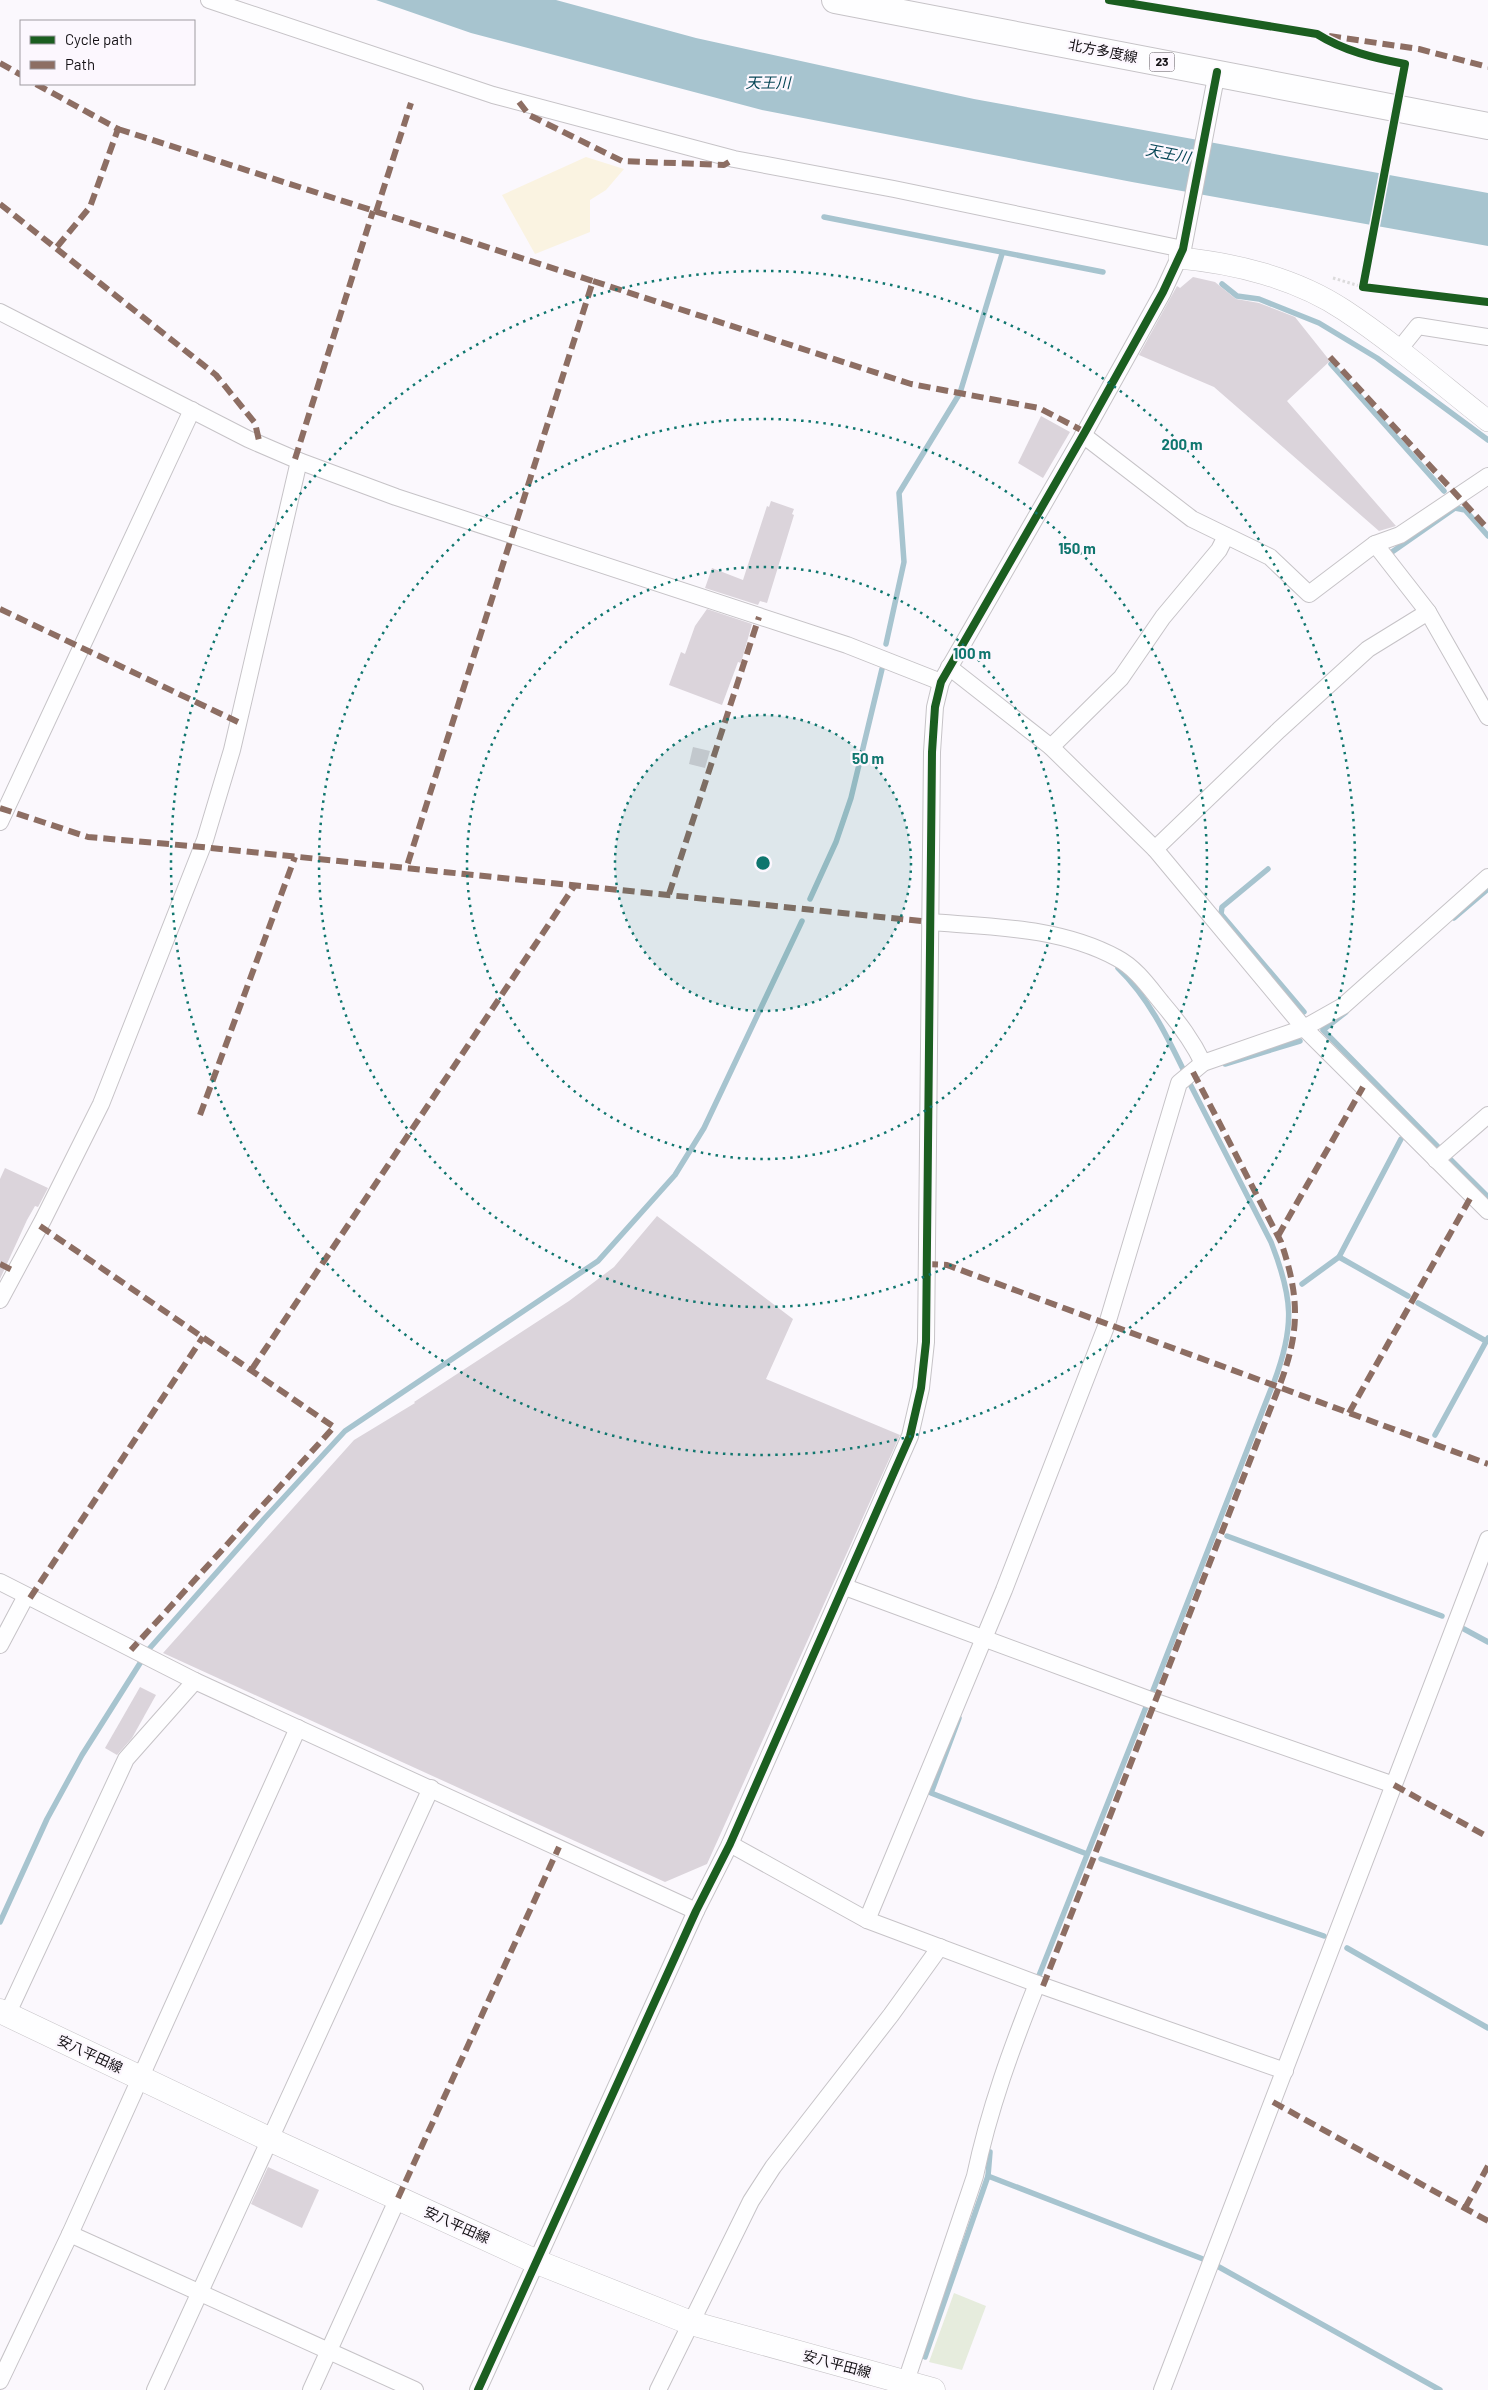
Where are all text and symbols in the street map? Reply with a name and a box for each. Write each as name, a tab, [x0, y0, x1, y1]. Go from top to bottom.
legend	[20, 20, 195, 85]
text: Cycle path	[65, 30, 132, 48]
street label: 北方多度線	[1067, 35, 1139, 66]
road number: 23	[1150, 52, 1174, 72]
text: Path	[65, 55, 95, 73]
water label: 天王川	[745, 73, 792, 91]
water label: 天王川	[1144, 140, 1194, 167]
text: 200 m	[1161, 435, 1203, 453]
text: 150 m	[1058, 539, 1096, 557]
text: 100 m	[953, 644, 991, 662]
text: 50 m	[852, 749, 884, 767]
centre of rings	[754, 854, 772, 872]
street label: 安八平田線	[55, 2031, 126, 2076]
street label: 安八平田線	[422, 2203, 493, 2247]
street label: 安八平田線	[801, 2346, 873, 2381]

